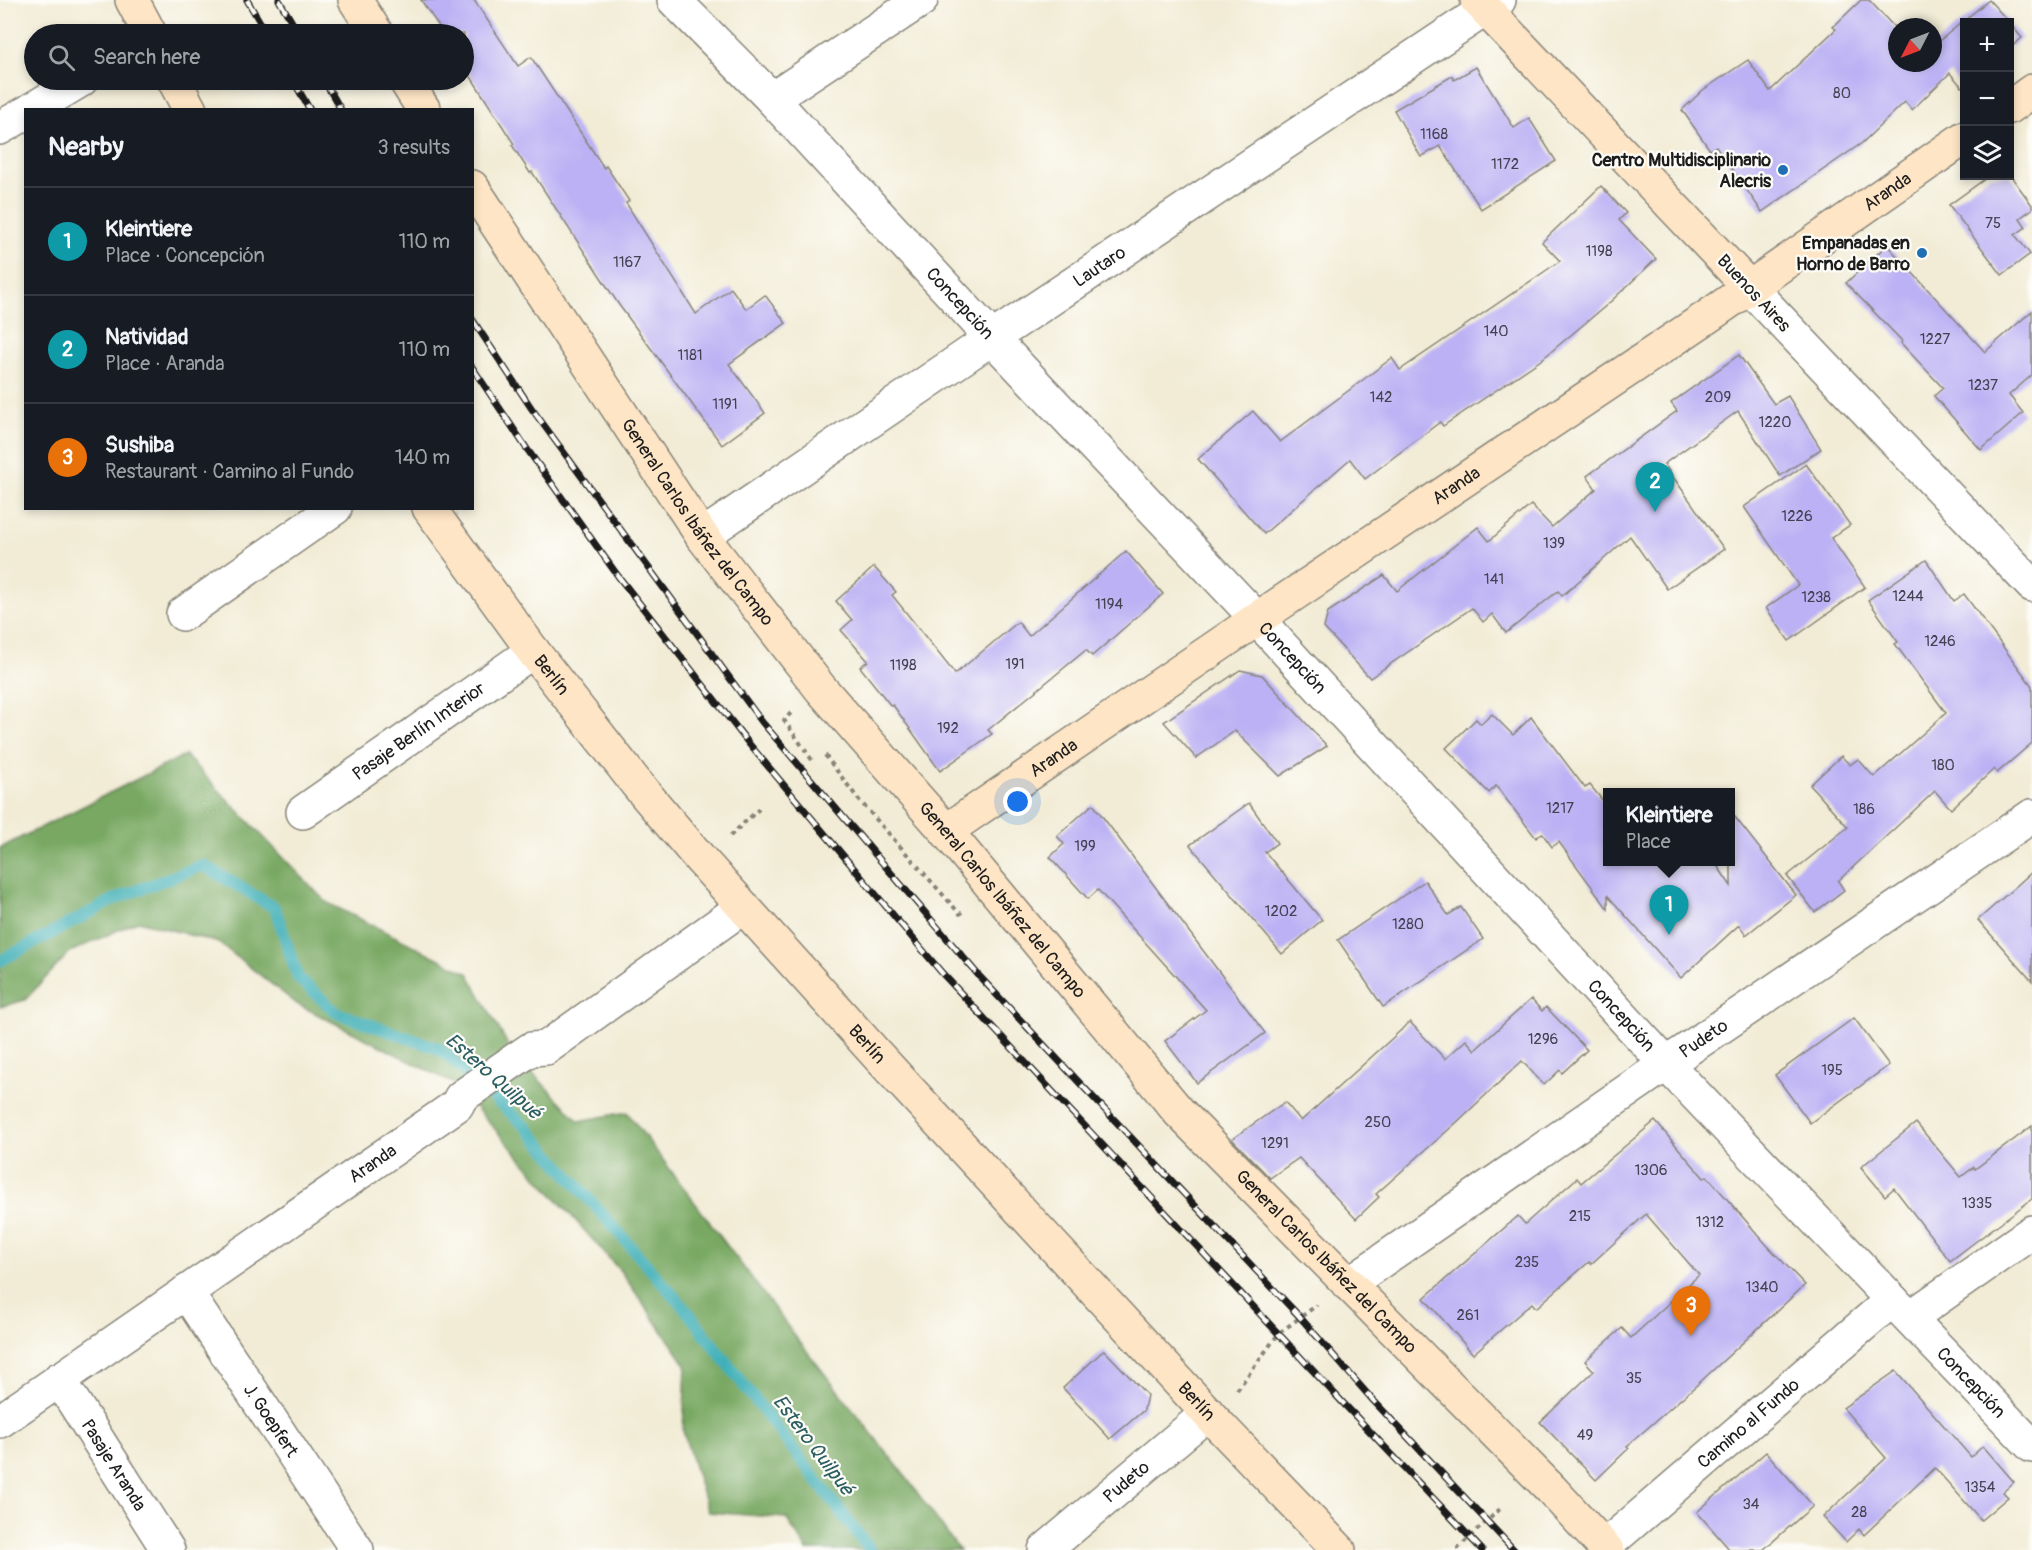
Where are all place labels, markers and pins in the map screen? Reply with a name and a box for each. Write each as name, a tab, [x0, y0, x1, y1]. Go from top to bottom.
place label: Centro Multidisciplinario Alecris	[1592, 149, 1772, 193]
marker: Centro Multidisciplinario Alecris	[1776, 163, 1790, 177]
place label: Empanadas en Horno de Barro	[1796, 232, 1910, 276]
marker: Empanadas en Horno de Barro	[1915, 246, 1929, 260]
pin: 2	[1636, 462, 1674, 512]
pin: 1	[1650, 886, 1688, 935]
pin: 3	[1672, 1286, 1710, 1336]

